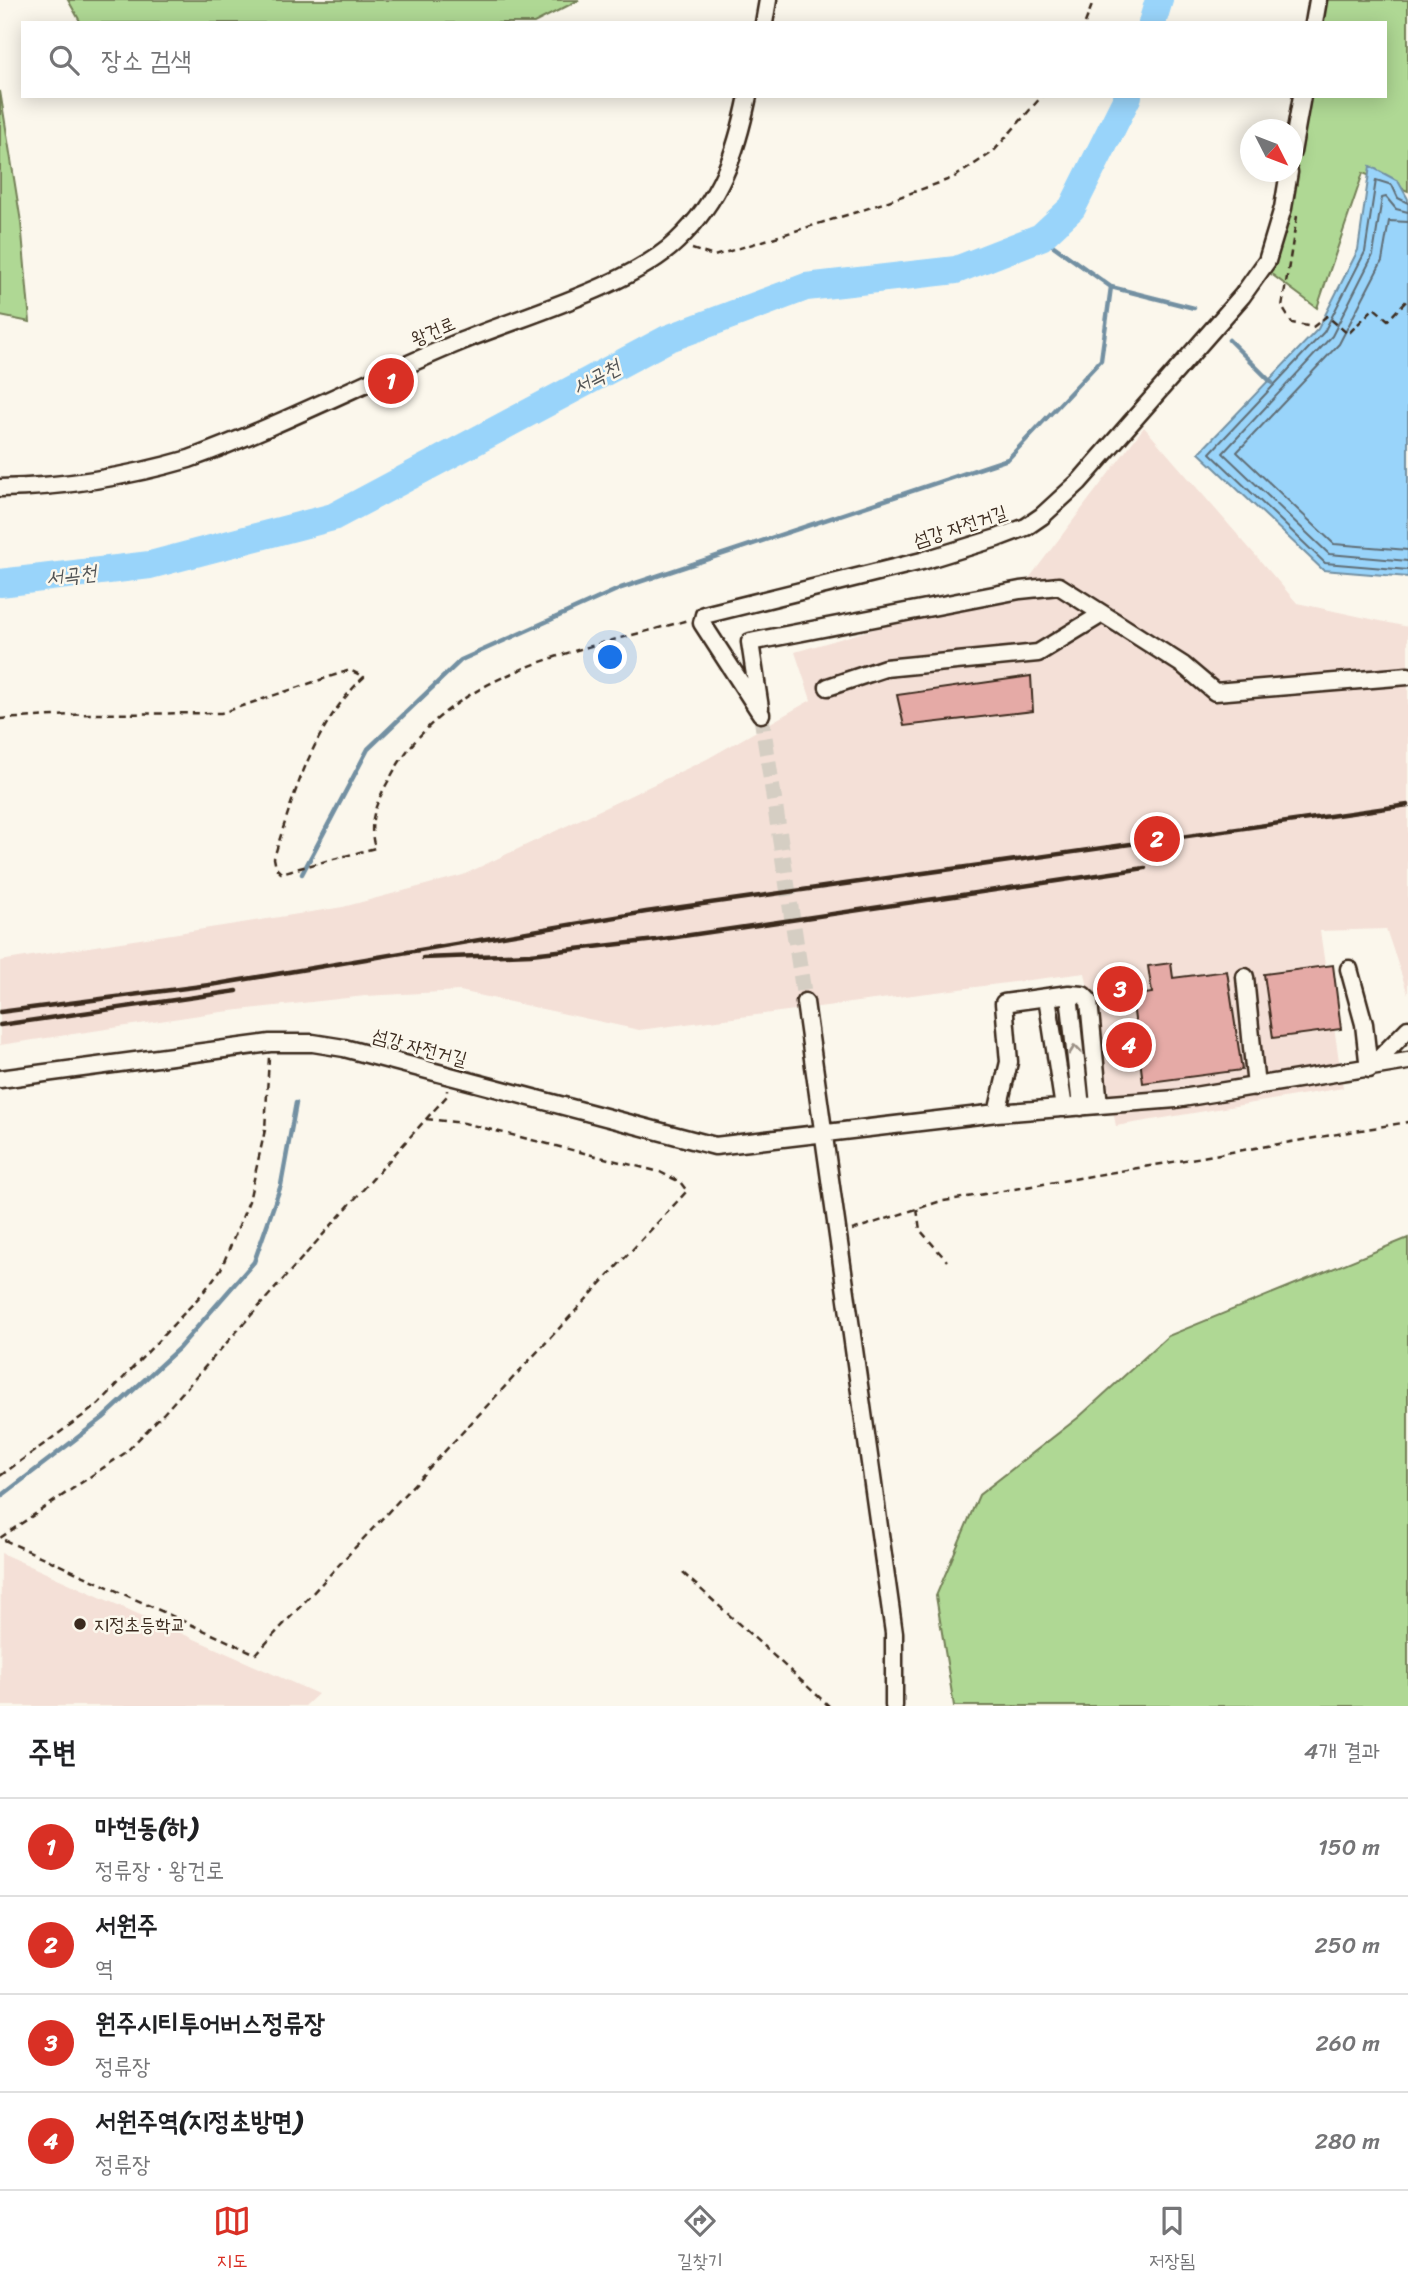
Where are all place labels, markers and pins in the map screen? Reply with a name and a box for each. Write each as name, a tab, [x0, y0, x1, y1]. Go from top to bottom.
pin: 1	[368, 355, 414, 407]
pin: 2	[1134, 813, 1180, 865]
pin: 3	[1097, 963, 1143, 1015]
pin: 4	[1106, 1019, 1152, 1071]
place label: 지정초등학교	[94, 1608, 186, 1641]
marker: 지정초등학교	[72, 1616, 88, 1632]

